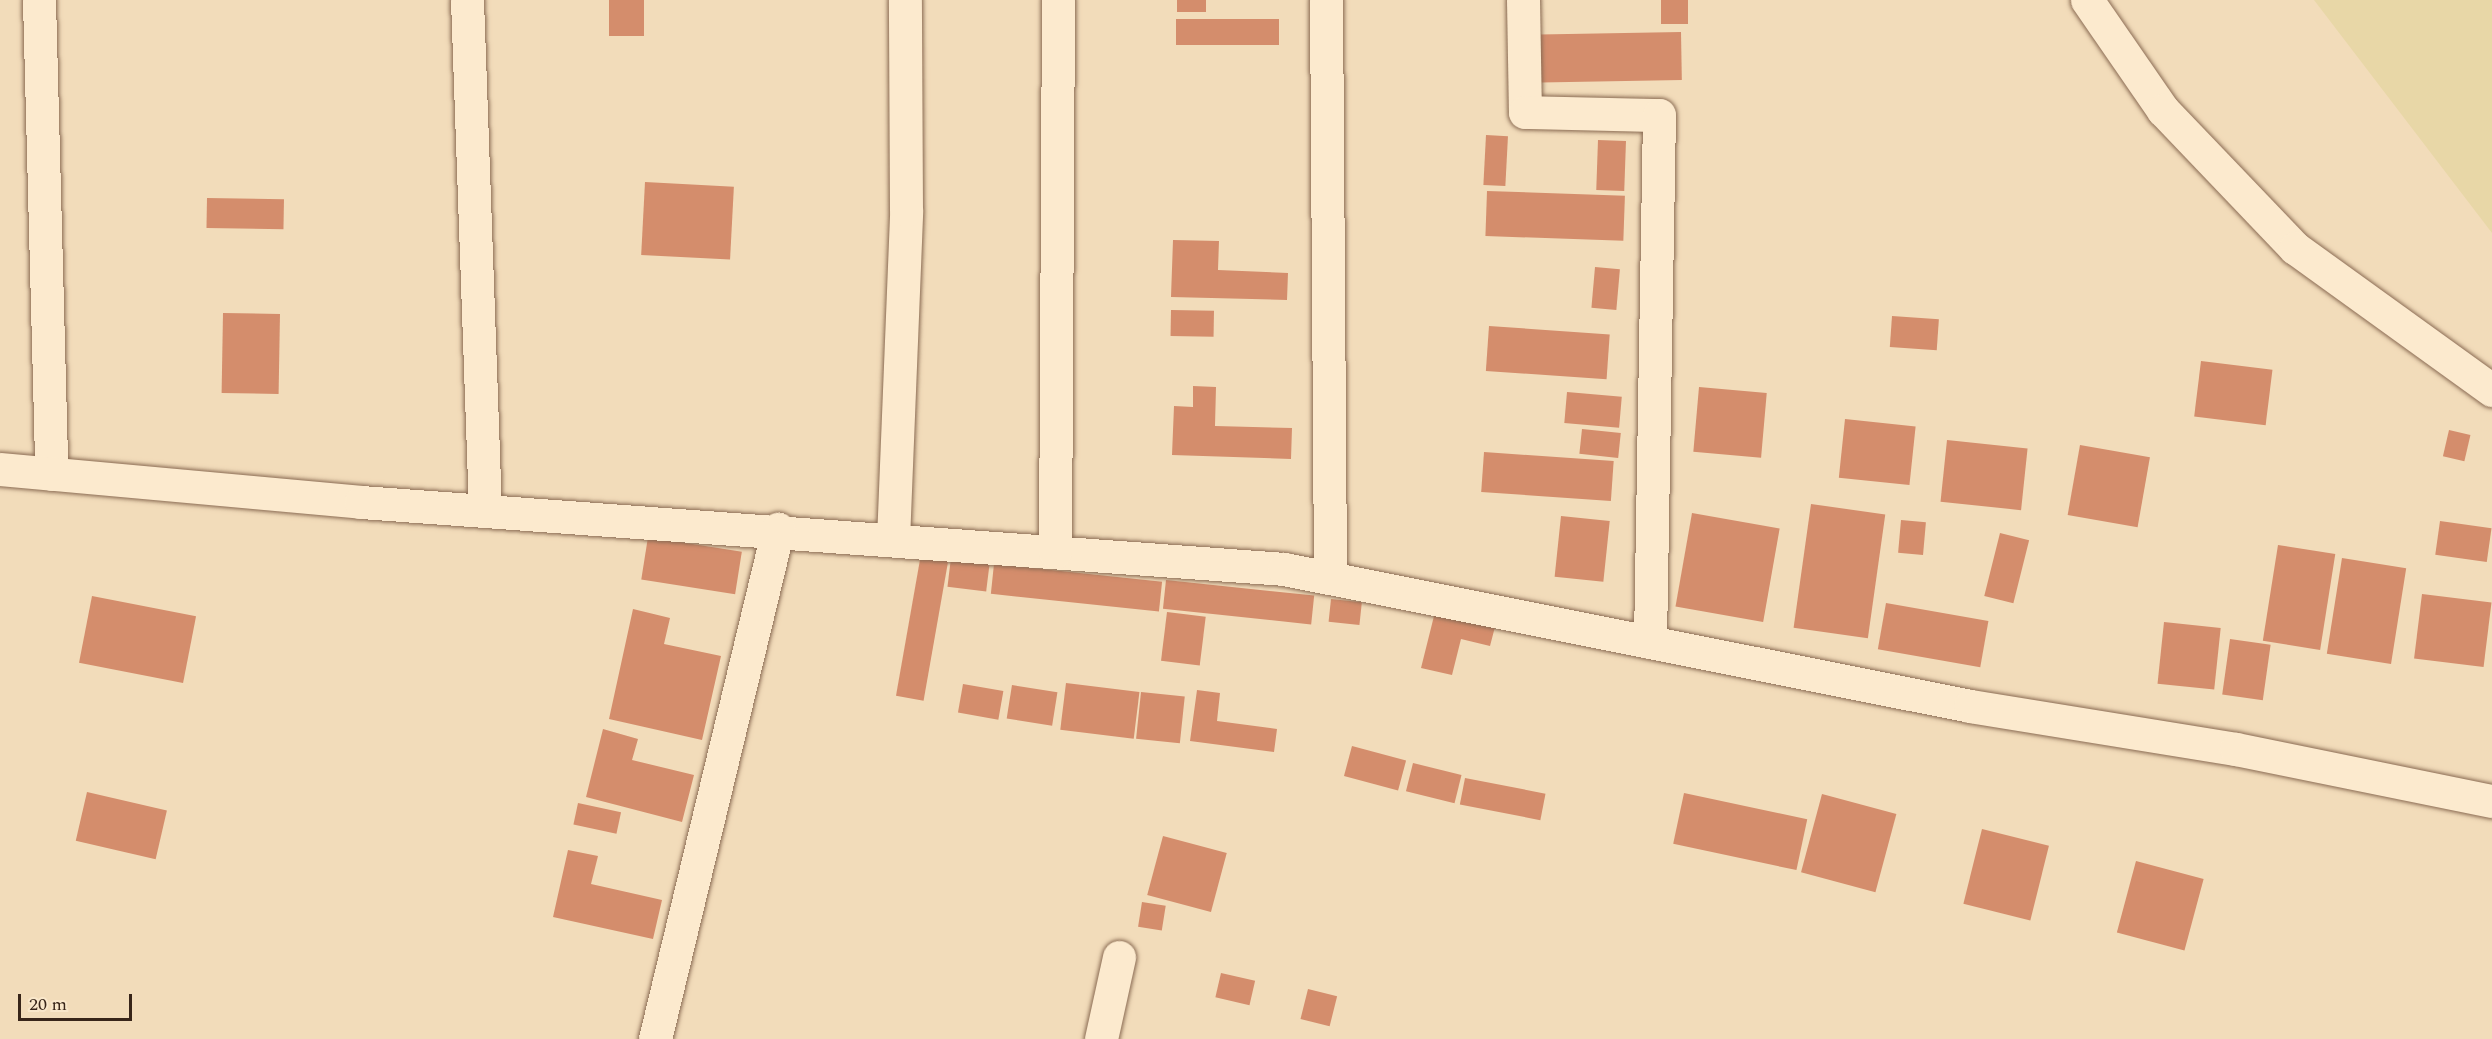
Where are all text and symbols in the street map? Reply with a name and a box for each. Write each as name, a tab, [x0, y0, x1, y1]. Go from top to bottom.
scale bar	[21, 982, 135, 1020]
text: 20 m	[29, 991, 67, 1018]

